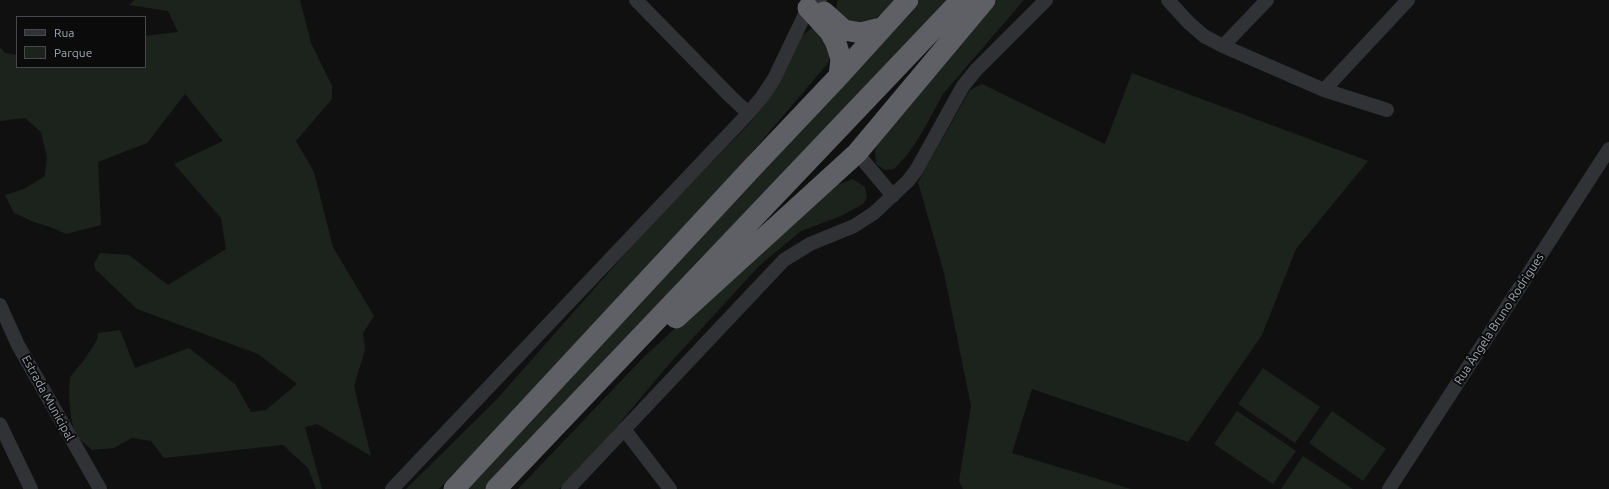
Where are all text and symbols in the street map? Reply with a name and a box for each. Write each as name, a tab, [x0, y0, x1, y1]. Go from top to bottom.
legend	[16, 16, 146, 68]
text: Rua	[54, 26, 75, 39]
text: Parque	[54, 46, 92, 59]
street label: Rua Ângela Bruno Rodrigues	[1451, 251, 1547, 387]
street label: Estrada Municipal	[19, 353, 77, 443]

